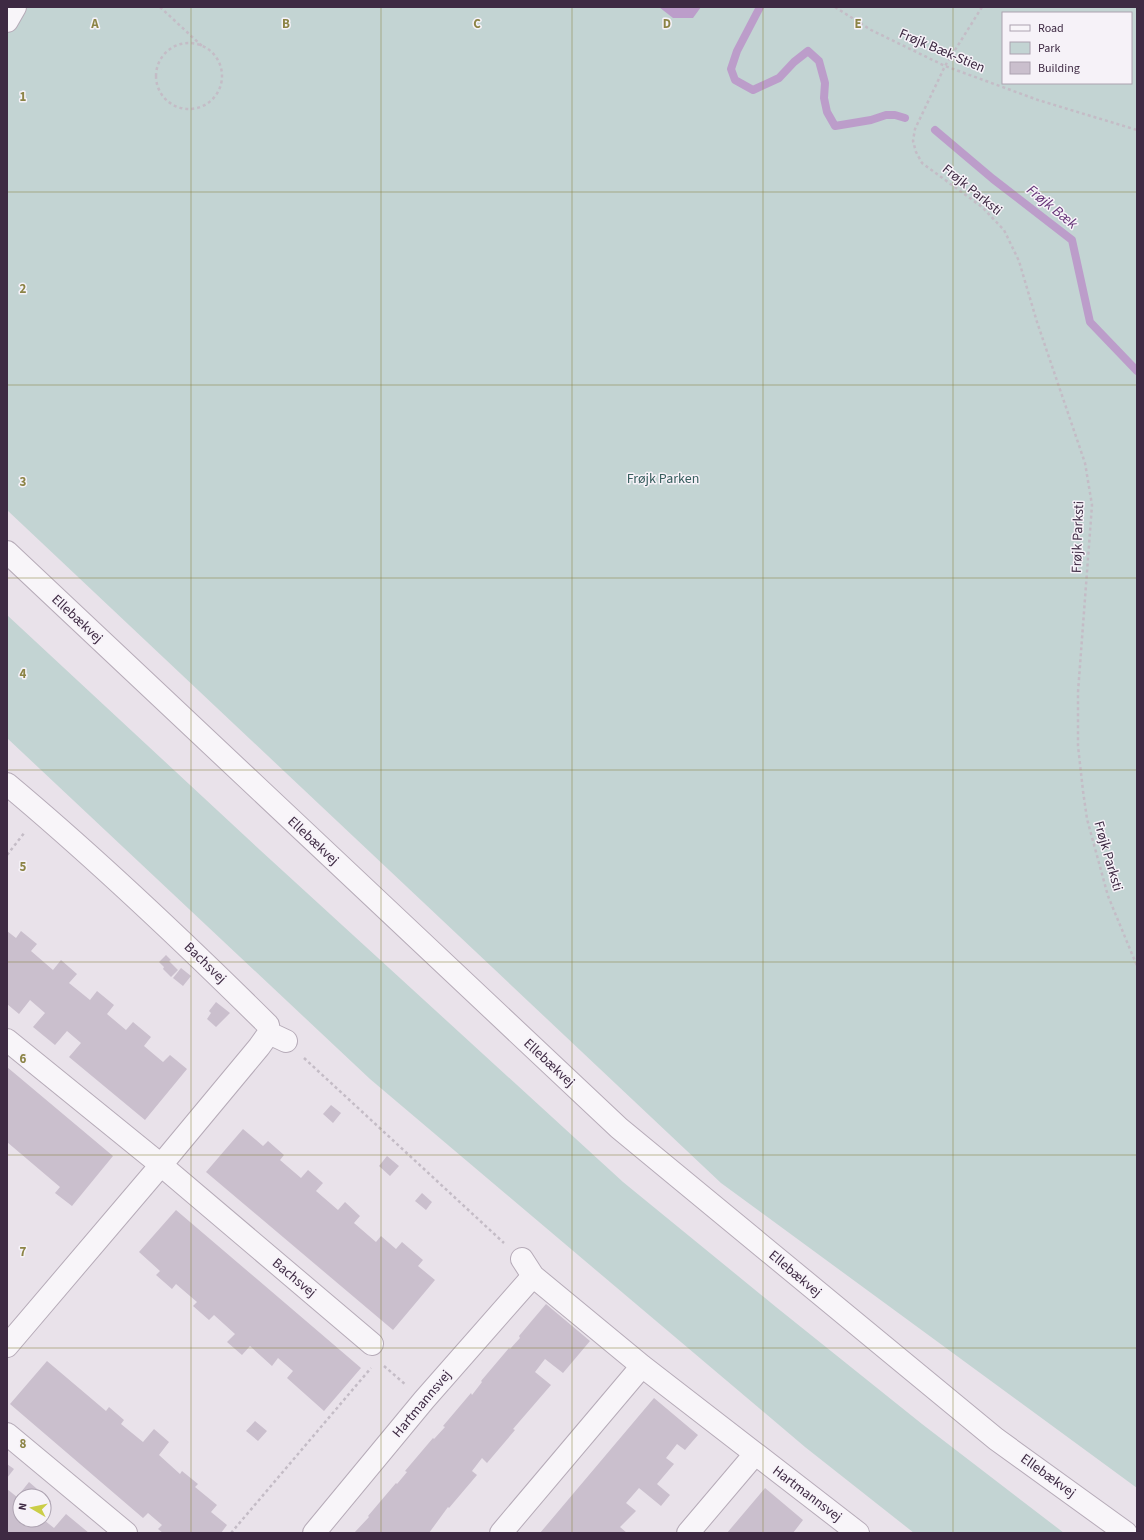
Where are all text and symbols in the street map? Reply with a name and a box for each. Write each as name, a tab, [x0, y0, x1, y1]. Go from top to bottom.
legend	[1002, 12, 1132, 84]
text: A	[90, 15, 99, 33]
text: B	[282, 15, 290, 33]
text: C	[473, 15, 481, 33]
text: D	[663, 15, 671, 33]
text: E	[854, 15, 862, 33]
text: Road	[1038, 20, 1064, 37]
street label: Frøjk Bæk-Stien	[896, 24, 988, 78]
text: Park	[1038, 40, 1060, 57]
text: Building	[1038, 60, 1080, 77]
text: 1	[20, 88, 27, 106]
street label: Frøjk Parksti	[938, 160, 1006, 220]
water label: Frøjk Bæk	[1022, 180, 1083, 235]
text: 2	[20, 280, 27, 298]
park label: Frøjk Parken	[627, 469, 699, 489]
text: 3	[20, 473, 27, 491]
street label: Frøjk Parksti	[1067, 501, 1089, 573]
street label: Ellebækvej	[47, 590, 107, 648]
text: 4	[20, 665, 27, 683]
street label: Ellebækvej	[283, 812, 343, 870]
street label: Frøjk Parksti	[1088, 819, 1128, 893]
text: 5	[20, 858, 27, 876]
street label: Bachsvej	[179, 938, 231, 988]
street label: Ellebækvej	[519, 1034, 579, 1092]
text: 6	[20, 1050, 27, 1068]
text: 7	[20, 1243, 27, 1261]
street label: Ellebækvej	[764, 1246, 826, 1302]
street label: Bachsvej	[268, 1254, 320, 1302]
street label: Hartmannsvej	[388, 1366, 456, 1442]
text: 8	[20, 1435, 27, 1453]
street label: Ellebækvej	[1016, 1449, 1080, 1503]
street label: Hartmannsvej	[768, 1461, 846, 1527]
north arrow	[12, 1488, 52, 1528]
text: N	[15, 1502, 31, 1511]

